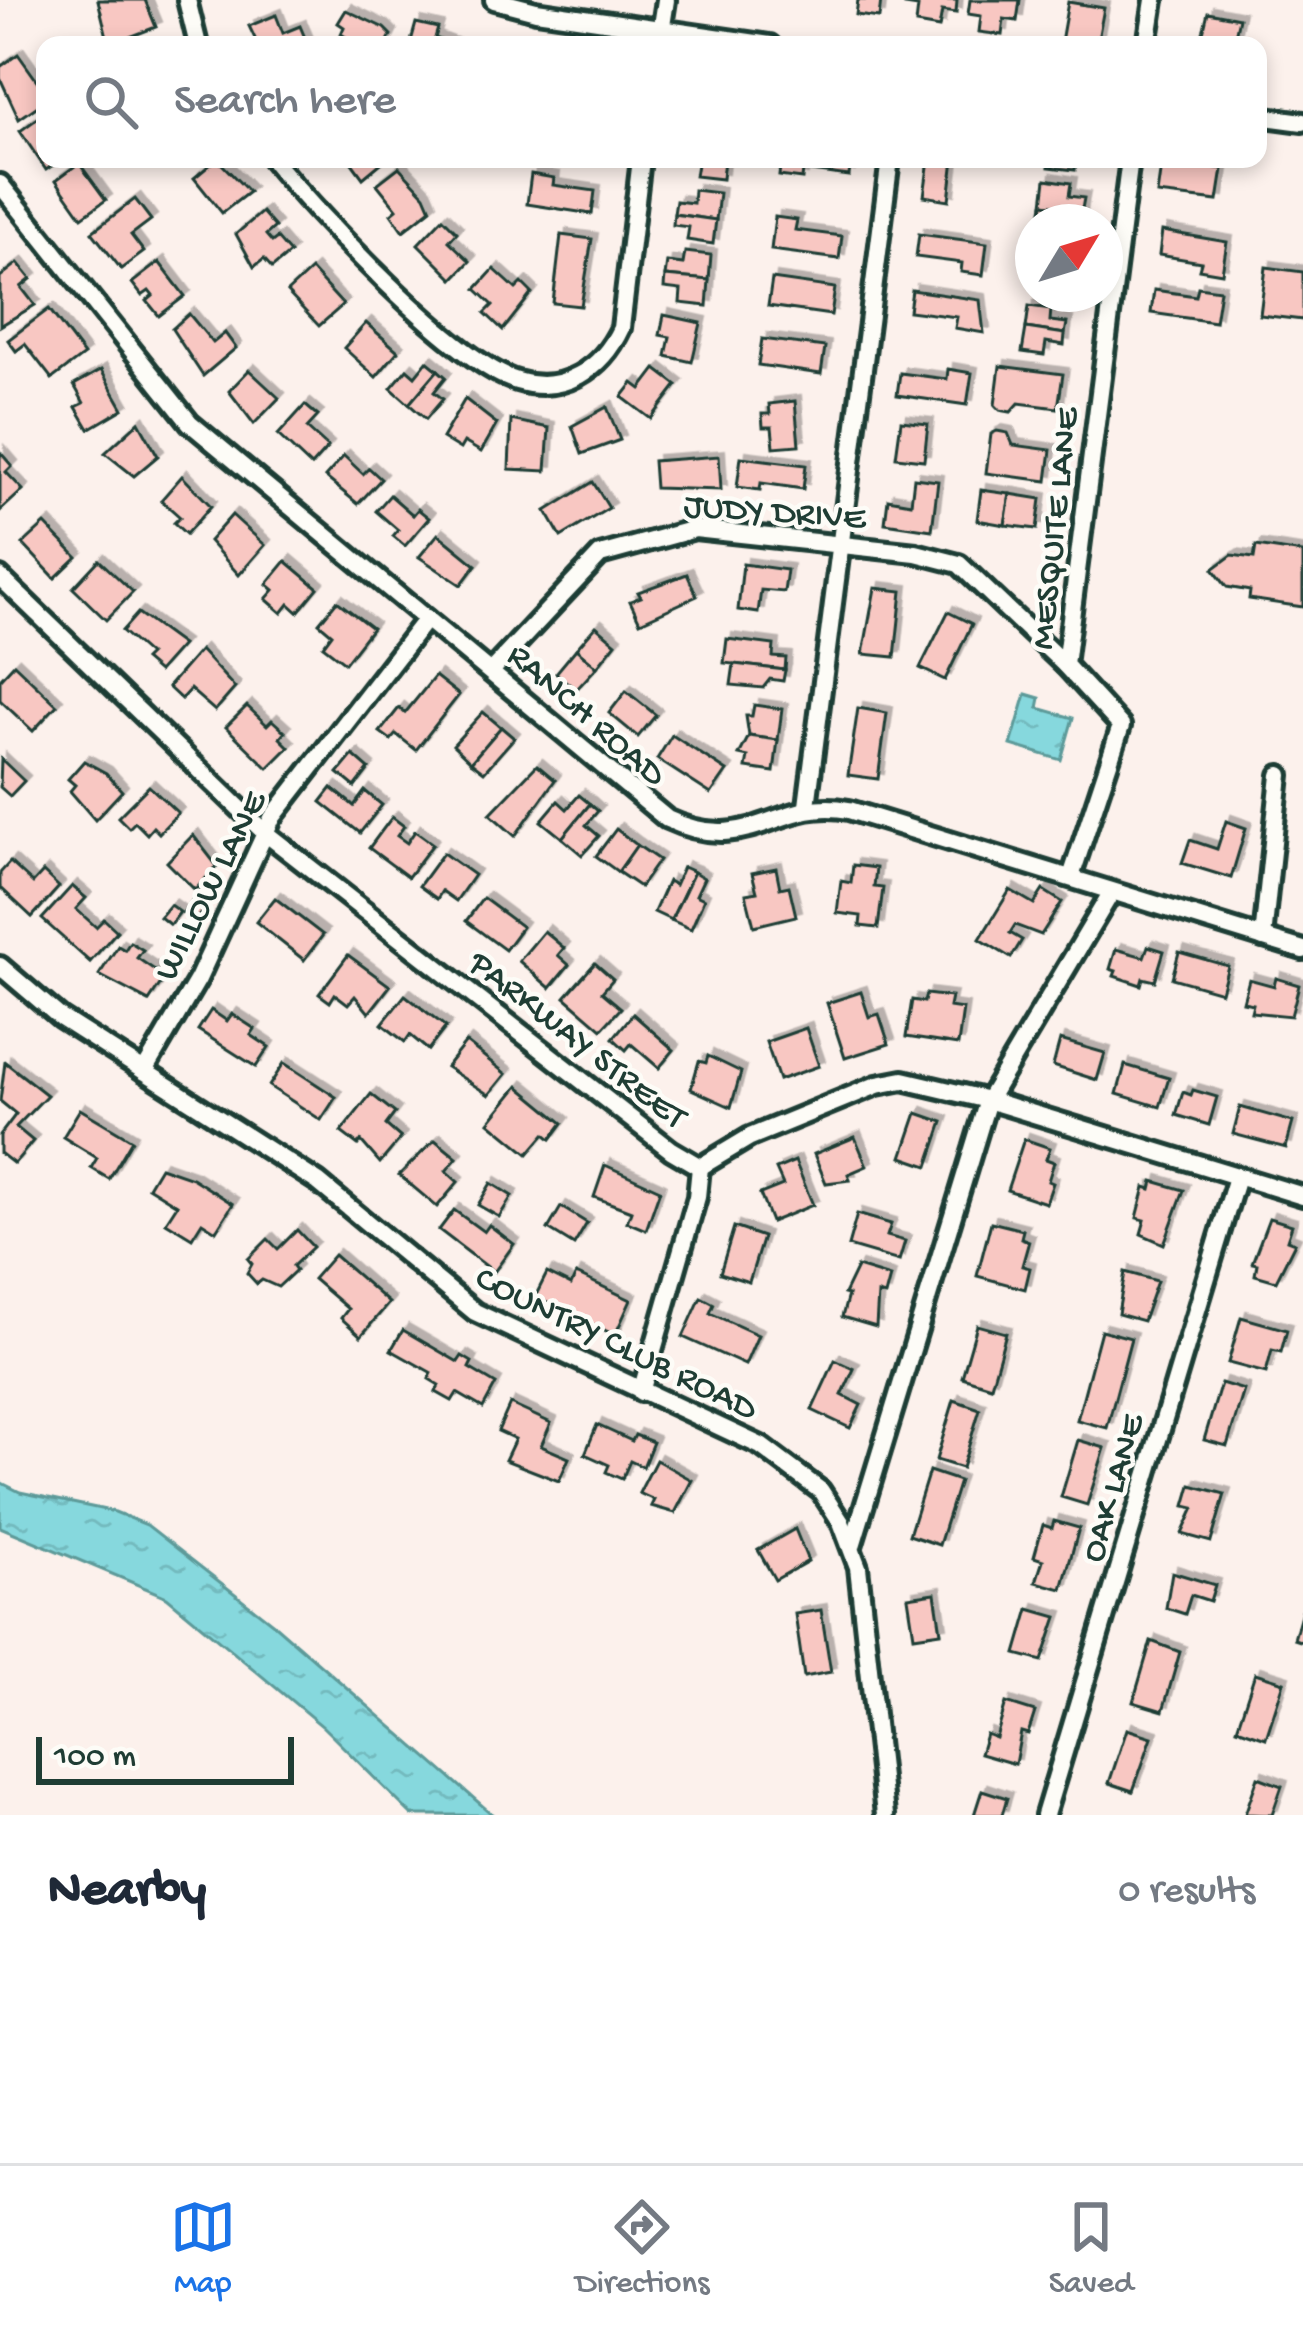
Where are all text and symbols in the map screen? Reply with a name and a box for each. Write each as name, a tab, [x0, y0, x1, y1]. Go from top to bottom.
search box	[36, 36, 1267, 168]
icon: search	[78, 69, 144, 135]
text: Search here	[174, 76, 396, 129]
north arrow	[1015, 204, 1123, 312]
street label: MESQUITE LANE	[1023, 404, 1092, 652]
street label: JUDY DRIVE	[682, 487, 868, 542]
street label: RANCH ROAD	[496, 636, 674, 798]
street label: WILLOW LANE	[147, 784, 280, 989]
street label: PARKWAY STREET	[458, 943, 695, 1142]
street label: COUNTRY CLUB ROAD	[467, 1259, 764, 1433]
street label: OAK LANE	[1074, 1408, 1157, 1568]
scale bar	[36, 1731, 294, 1784]
text: 100 m	[54, 1739, 136, 1777]
text: Nearby	[48, 1863, 206, 1923]
text: 0 results	[1118, 1870, 1255, 1916]
tab: Map	[170, 2194, 236, 2304]
tab: Directions	[575, 2194, 709, 2304]
tab: Saved	[1049, 2194, 1133, 2304]

